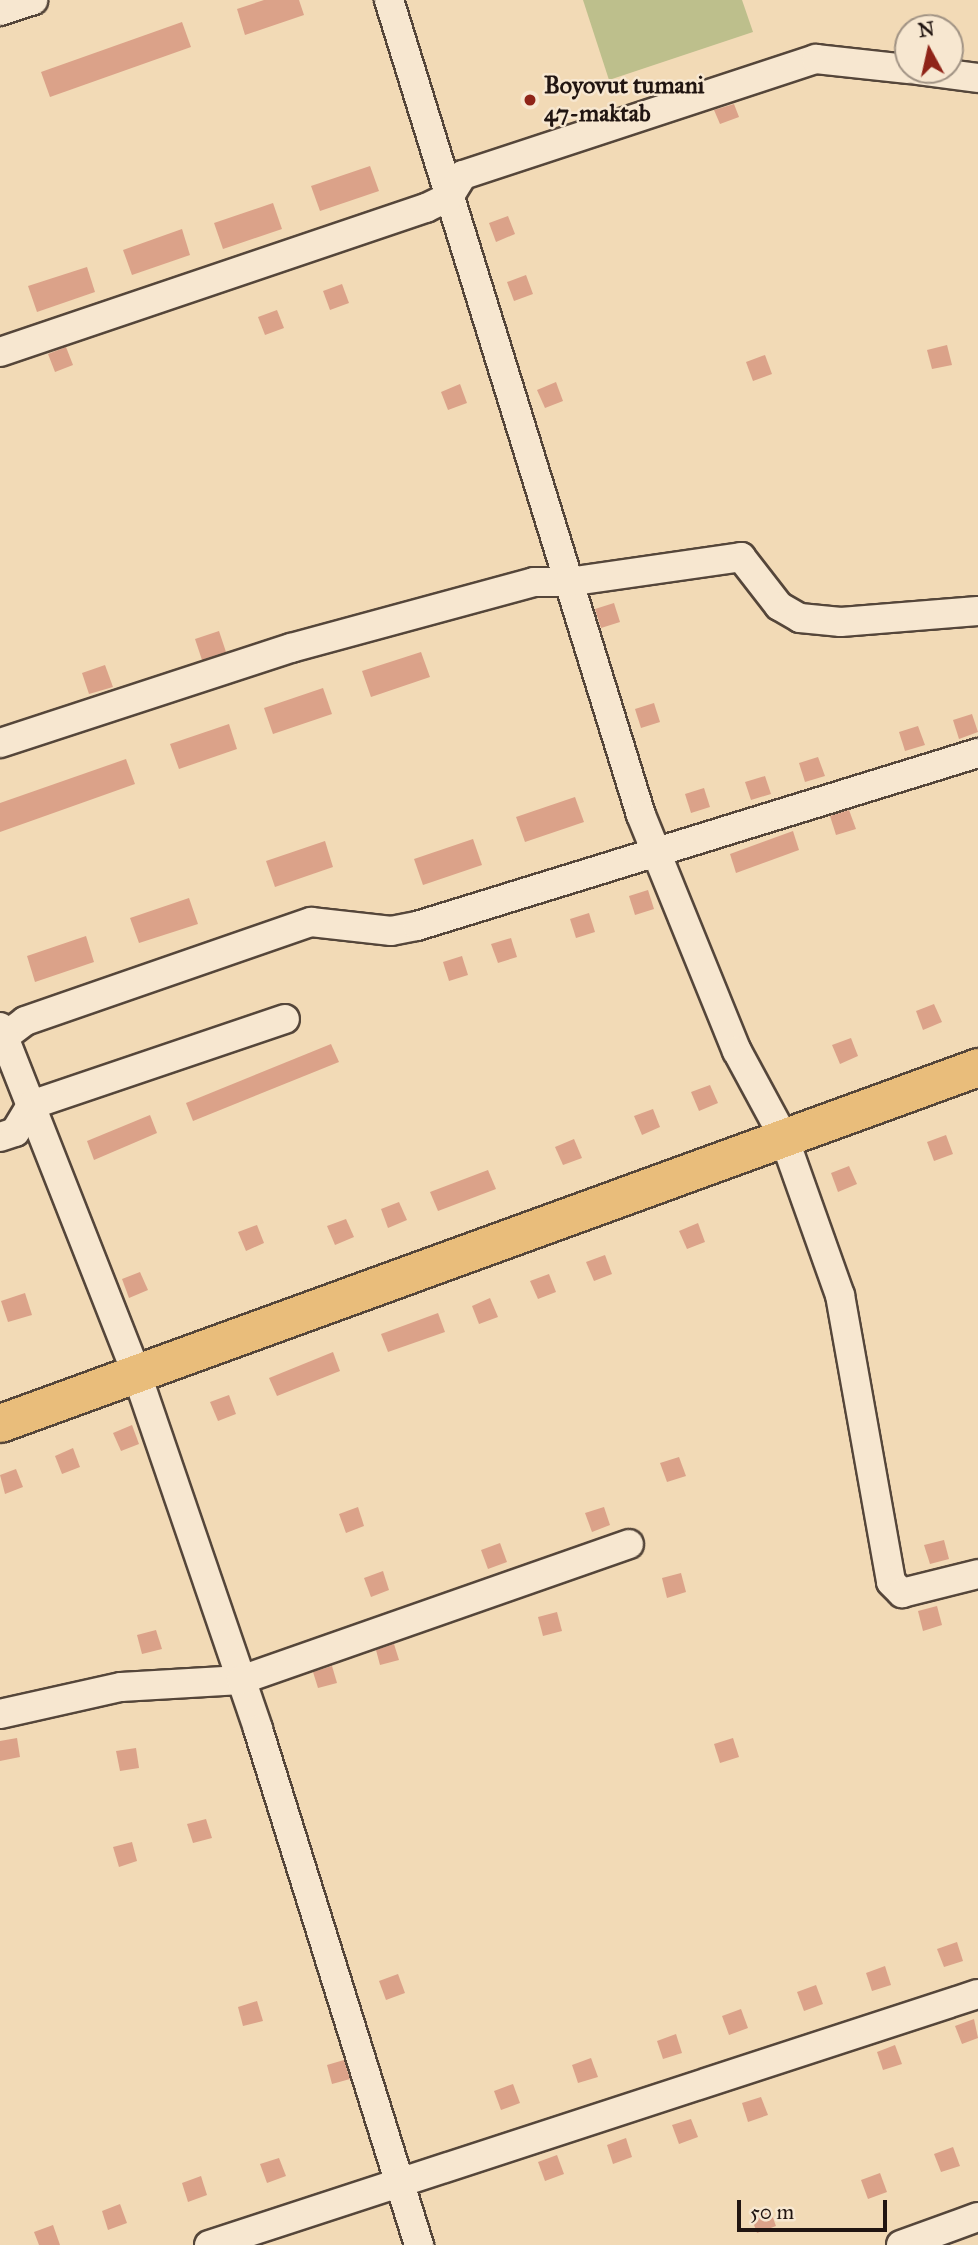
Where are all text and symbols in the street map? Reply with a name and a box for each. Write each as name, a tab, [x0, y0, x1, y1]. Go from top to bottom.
north arrow	[894, 14, 964, 84]
text: N	[917, 17, 936, 42]
place label: Boyovut tumani 47-maktab	[544, 72, 704, 128]
marker: Boyovut tumani 47-maktab	[522, 92, 538, 108]
scale bar	[740, 2186, 890, 2230]
text: 50 m	[750, 2199, 794, 2225]

